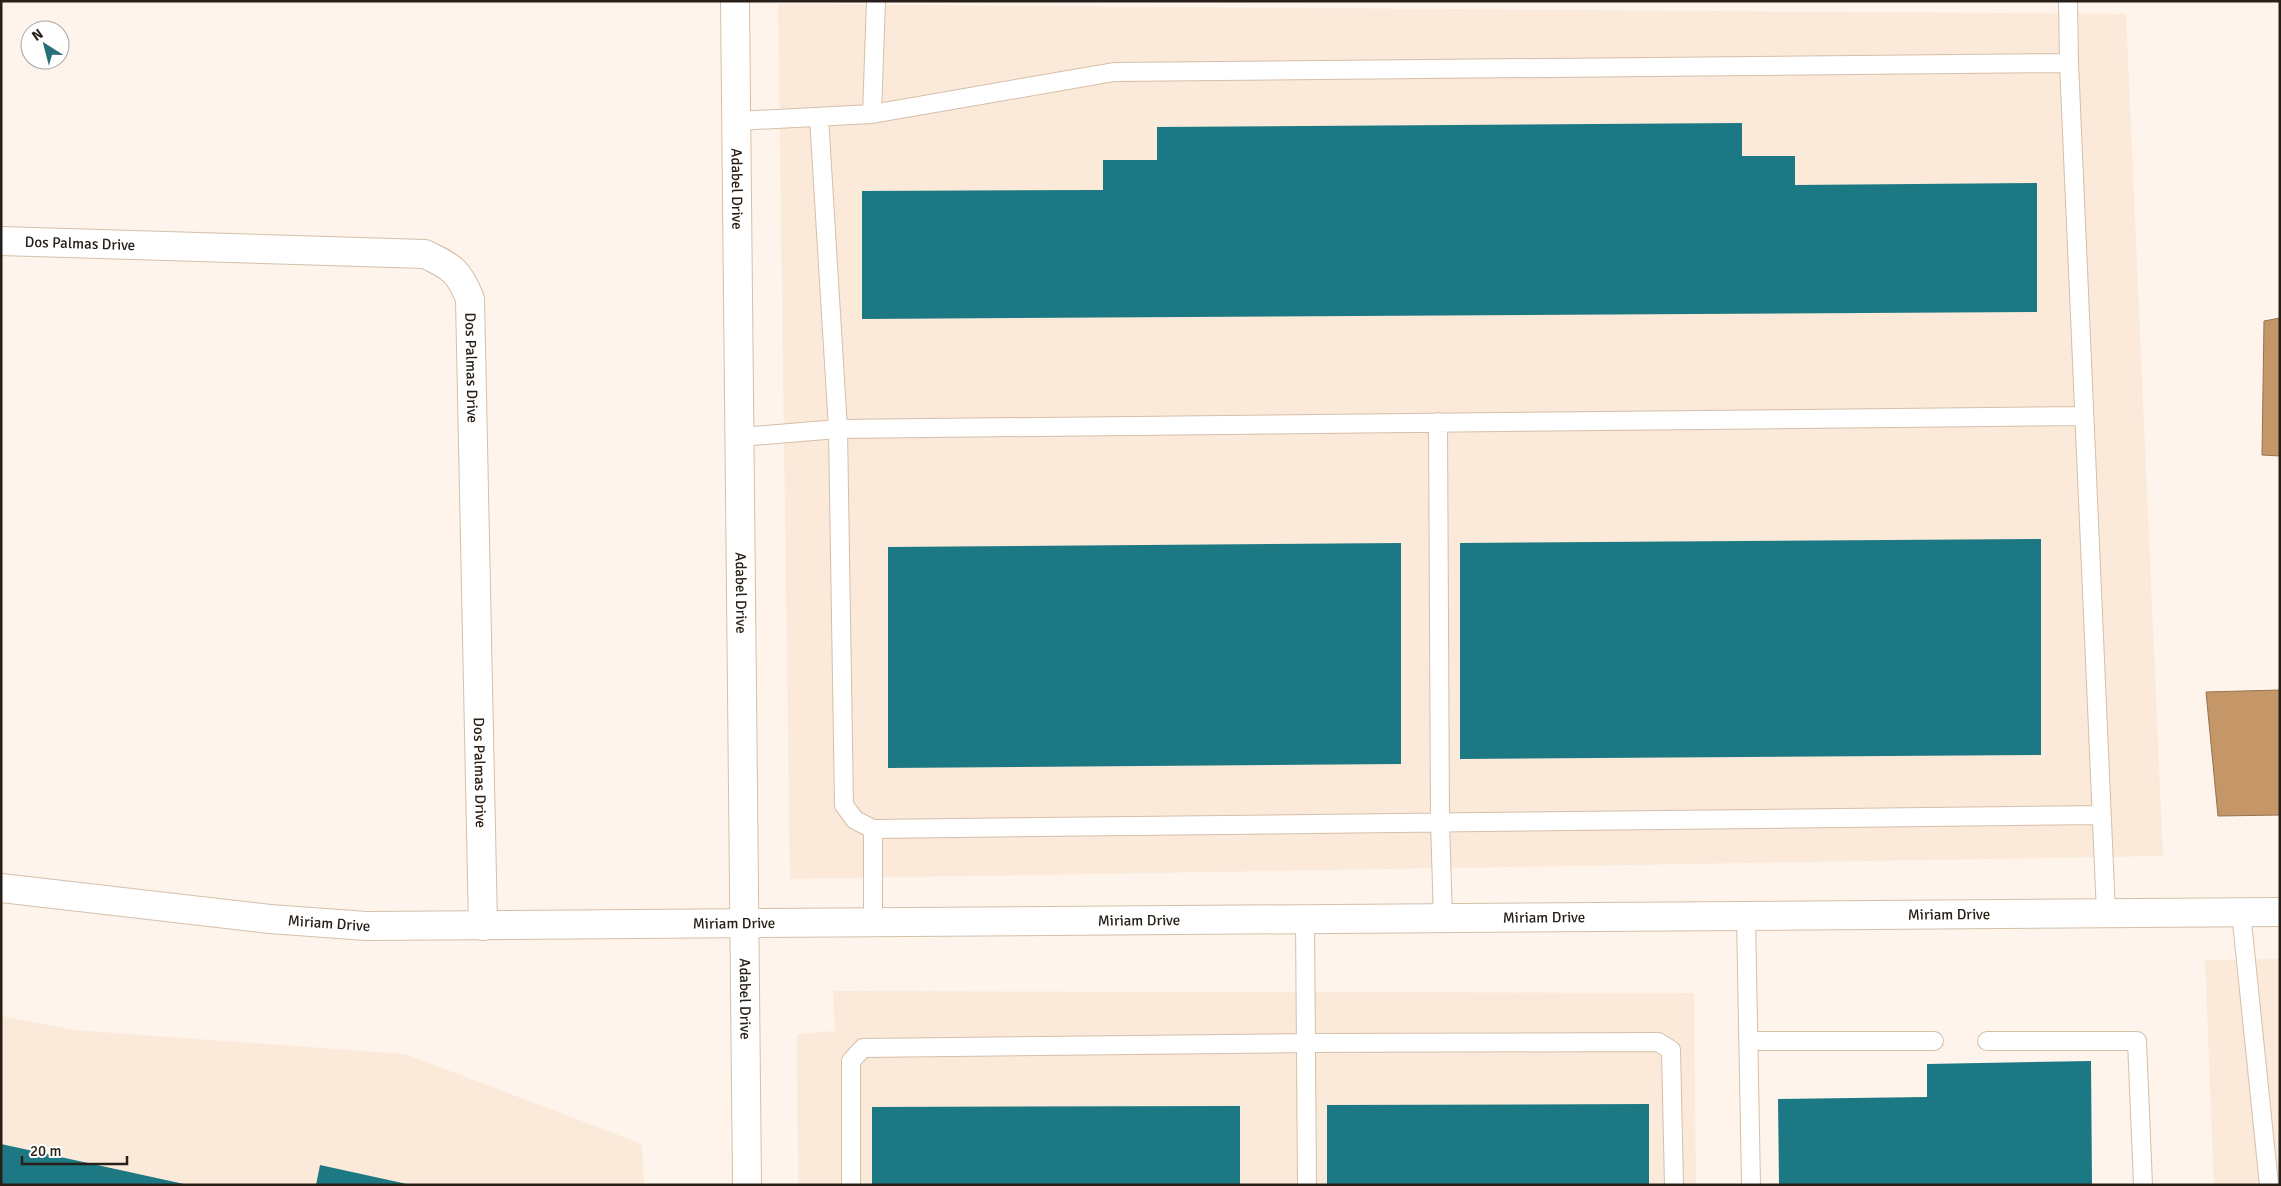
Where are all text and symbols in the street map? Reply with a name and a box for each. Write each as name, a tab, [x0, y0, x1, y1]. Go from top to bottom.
north arrow	[20, 20, 70, 70]
text: N	[29, 25, 47, 45]
street label: Adabel Drive	[727, 148, 746, 230]
street label: Dos Palmas Drive	[24, 233, 136, 254]
street label: Dos Palmas Drive	[461, 312, 482, 423]
street label: Adabel Drive	[732, 552, 750, 634]
street label: Dos Palmas Drive	[470, 717, 490, 828]
street label: Miriam Drive	[1908, 905, 1990, 924]
street label: Miriam Drive	[1503, 908, 1585, 927]
street label: Miriam Drive	[287, 911, 370, 935]
street label: Miriam Drive	[1098, 911, 1180, 930]
street label: Miriam Drive	[693, 914, 775, 933]
street label: Adabel Drive	[736, 958, 755, 1040]
scale bar	[22, 1134, 128, 1166]
text: 20 m	[30, 1142, 61, 1160]

